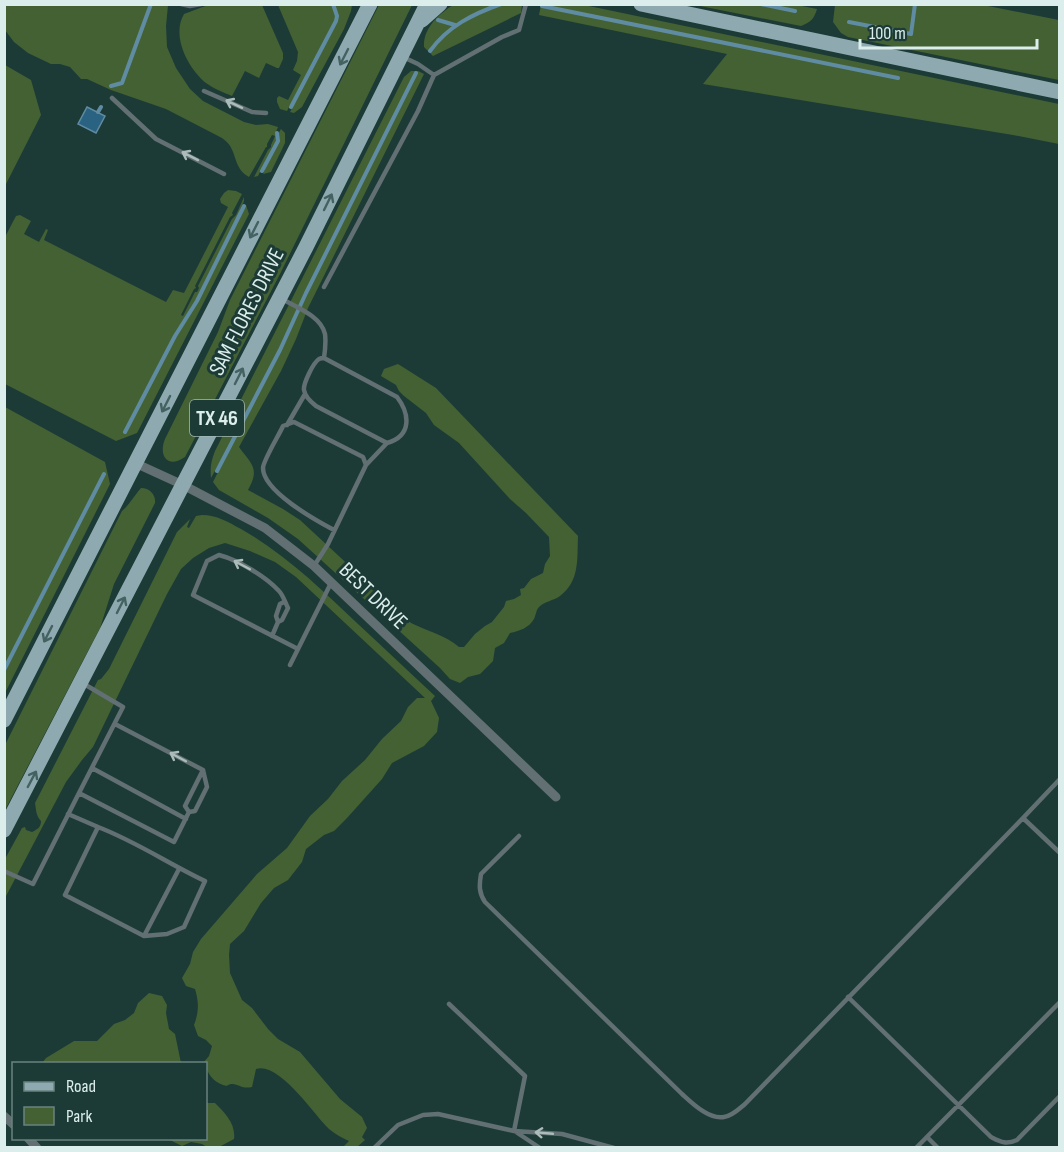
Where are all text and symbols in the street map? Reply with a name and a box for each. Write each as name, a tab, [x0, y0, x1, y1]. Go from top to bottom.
scale bar	[860, 12, 1037, 50]
text: 100 m	[869, 23, 906, 44]
one-way arrow	[337, 47, 349, 65]
one-way arrow	[226, 98, 244, 109]
one-way arrow	[181, 150, 199, 162]
one-way arrow	[323, 194, 334, 212]
one-way arrow	[248, 221, 260, 238]
street label: SAM FLORES DRIVE	[203, 244, 291, 380]
one-way arrow	[234, 367, 245, 385]
one-way arrow	[159, 394, 171, 412]
road number: TX 46	[190, 400, 244, 436]
street label: BEST DRIVE	[333, 557, 413, 635]
one-way arrow	[233, 559, 251, 570]
one-way arrow	[116, 597, 127, 615]
one-way arrow	[42, 624, 54, 642]
one-way arrow	[170, 751, 188, 762]
one-way arrow	[27, 770, 38, 788]
legend	[12, 1062, 207, 1140]
text: Road	[66, 1076, 96, 1097]
text: Park	[66, 1106, 92, 1127]
one-way arrow	[534, 1127, 554, 1138]

